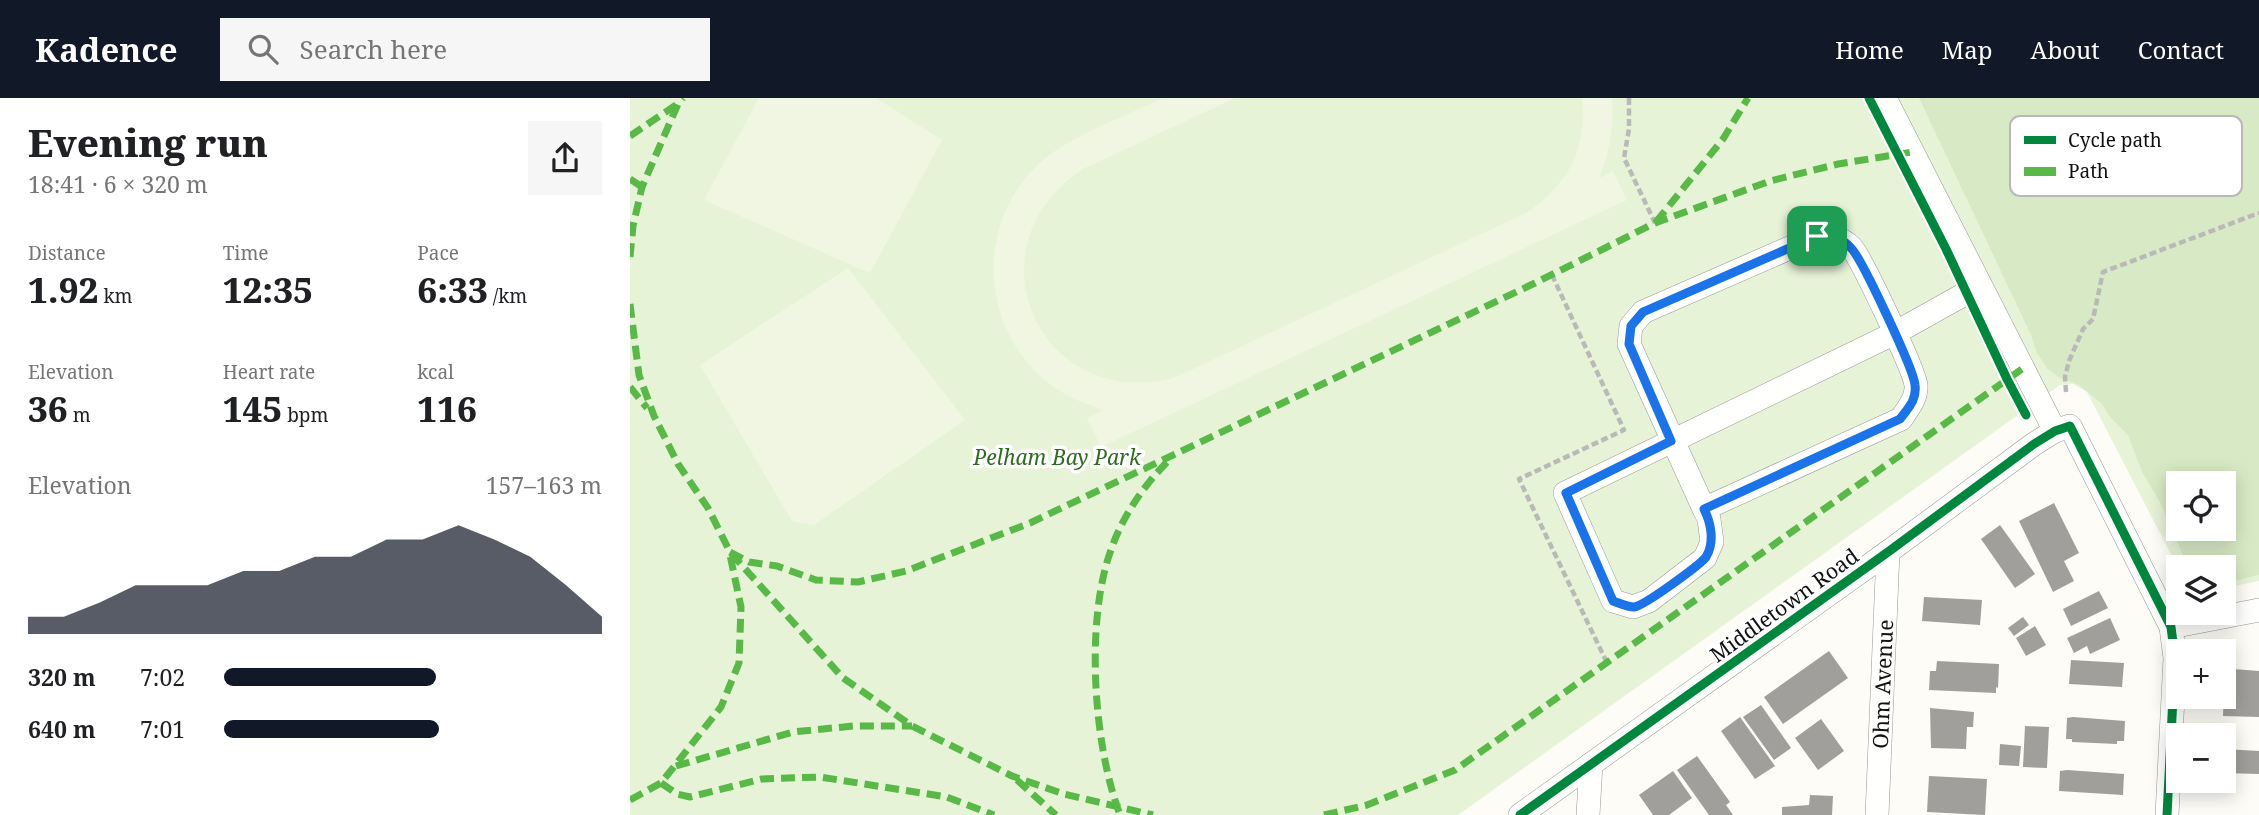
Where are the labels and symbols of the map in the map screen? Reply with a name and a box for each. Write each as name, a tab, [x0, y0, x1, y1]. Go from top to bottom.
legend	[2010, 116, 2242, 196]
text: Cycle path	[2068, 127, 2162, 153]
text: Path	[2068, 158, 2109, 184]
pin	[1787, 206, 1847, 266]
park label: Pelham Bay Park	[972, 443, 1142, 471]
street label: Middletown Road	[1704, 542, 1864, 668]
street label: Ohm Avenue	[1866, 619, 1899, 749]

